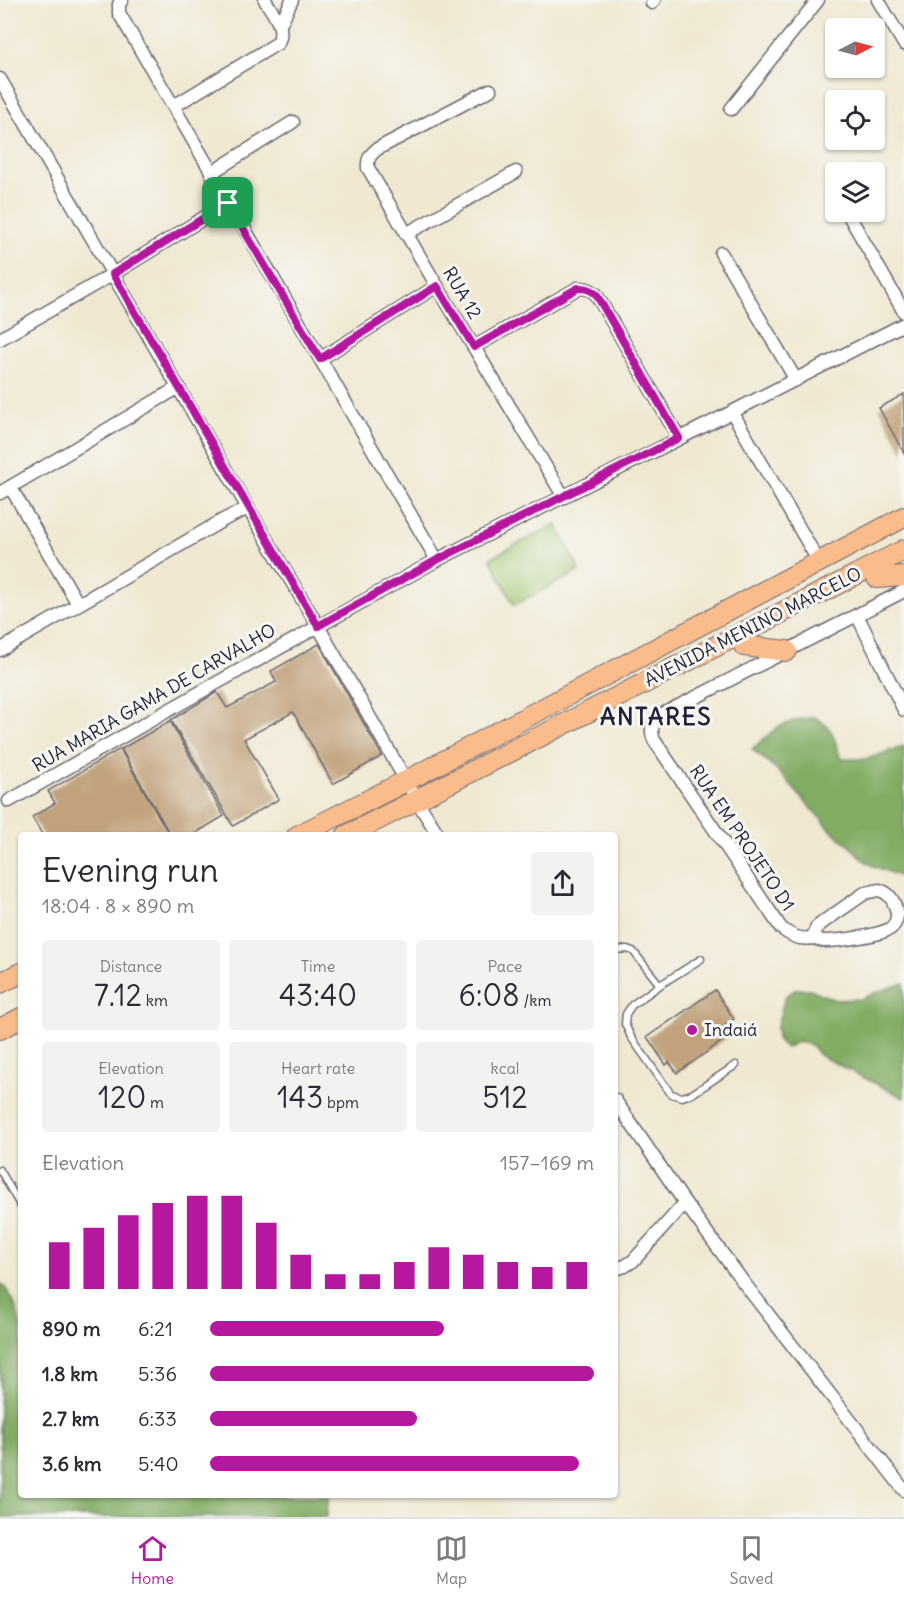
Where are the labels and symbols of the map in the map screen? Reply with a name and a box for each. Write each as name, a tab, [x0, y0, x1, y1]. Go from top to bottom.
north arrow	[825, 18, 885, 78]
pin	[202, 177, 253, 228]
street label: RUA 12	[438, 263, 487, 323]
street label: AVENIDA MENINO MARCELO	[640, 562, 865, 691]
street label: RUA MARIA GAMA DE CARVALHO	[28, 618, 280, 777]
district label: ANTARES	[600, 701, 712, 731]
street label: RUA EM PROJETO D1	[685, 760, 800, 915]
place label: Indaiá	[704, 1018, 757, 1041]
marker: Indaiá	[685, 1023, 699, 1037]

